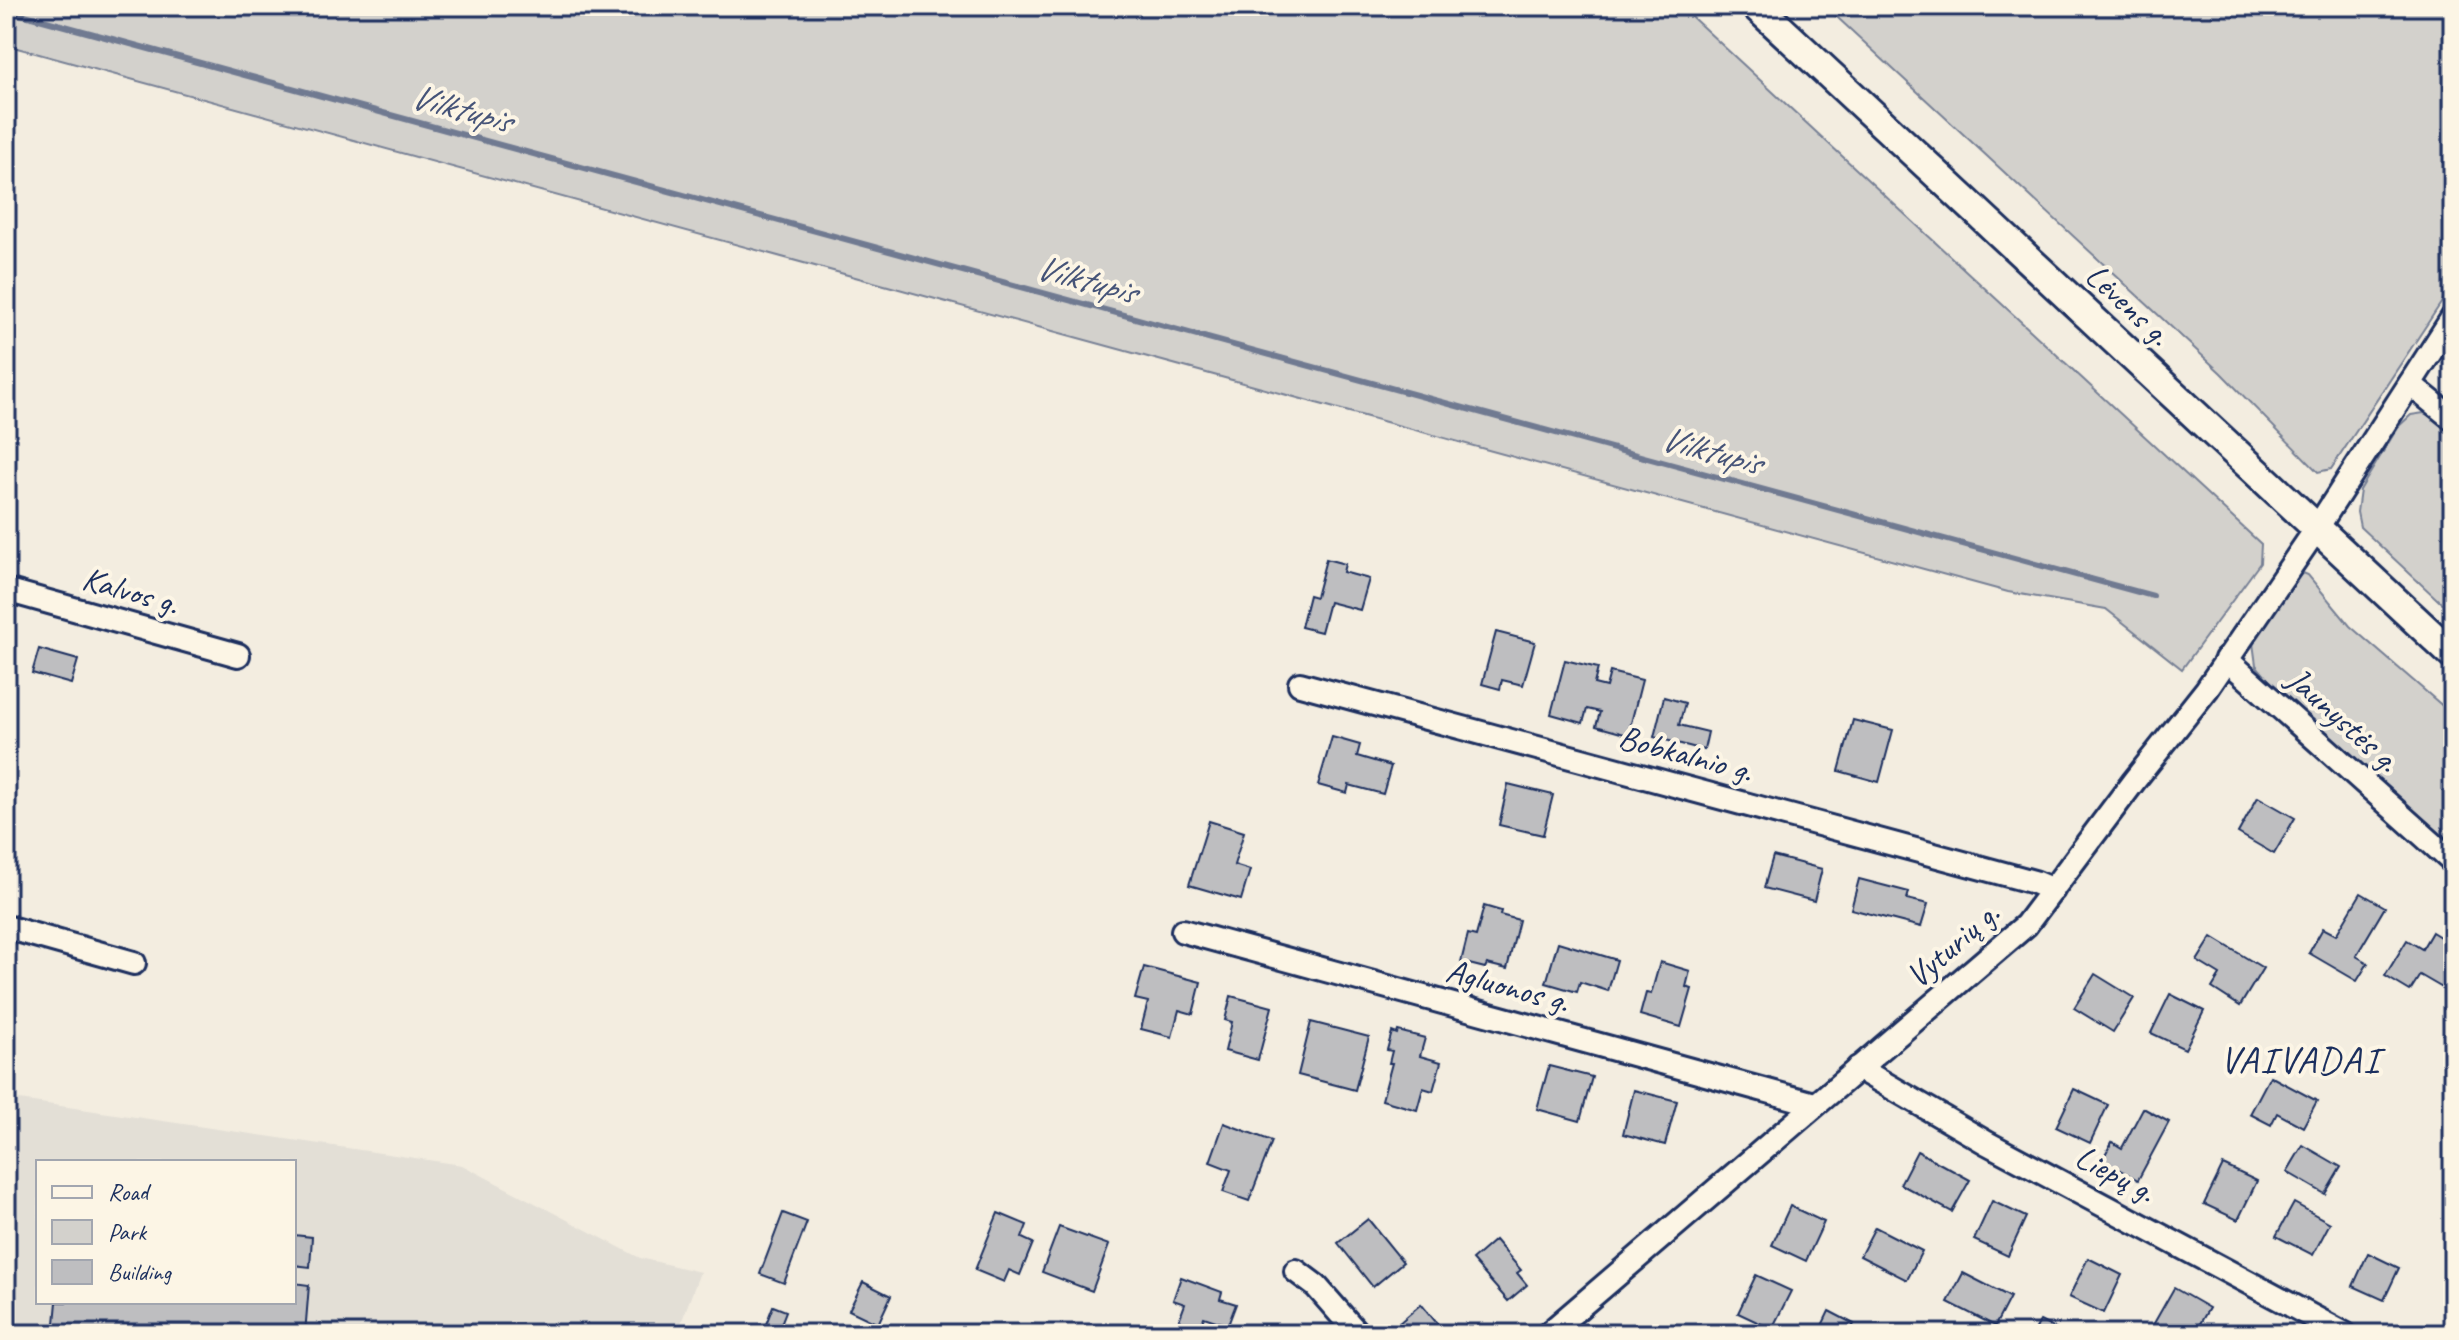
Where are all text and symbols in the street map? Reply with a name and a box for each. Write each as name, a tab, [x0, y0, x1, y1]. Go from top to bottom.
water label: Vilktupis	[406, 73, 521, 145]
water label: Vilktupis	[1031, 244, 1146, 316]
street label: Lėvens g.	[2077, 254, 2181, 355]
water label: Vilktupis	[1656, 415, 1771, 487]
street label: Kalvos g.	[78, 556, 184, 625]
street label: Jaunystės g.	[2277, 656, 2409, 781]
street label: Bobkalnio g.	[1614, 715, 1758, 792]
street label: Vyturių g.	[1897, 892, 2008, 997]
street label: Agluonos g.	[1442, 948, 1574, 1023]
district label: VAIVADAI	[2220, 1036, 2386, 1083]
street label: Liepų g.	[2068, 1135, 2163, 1212]
legend	[36, 1160, 296, 1304]
text: Road	[108, 1177, 152, 1207]
text: Park	[108, 1217, 148, 1247]
text: Building	[108, 1257, 173, 1287]

